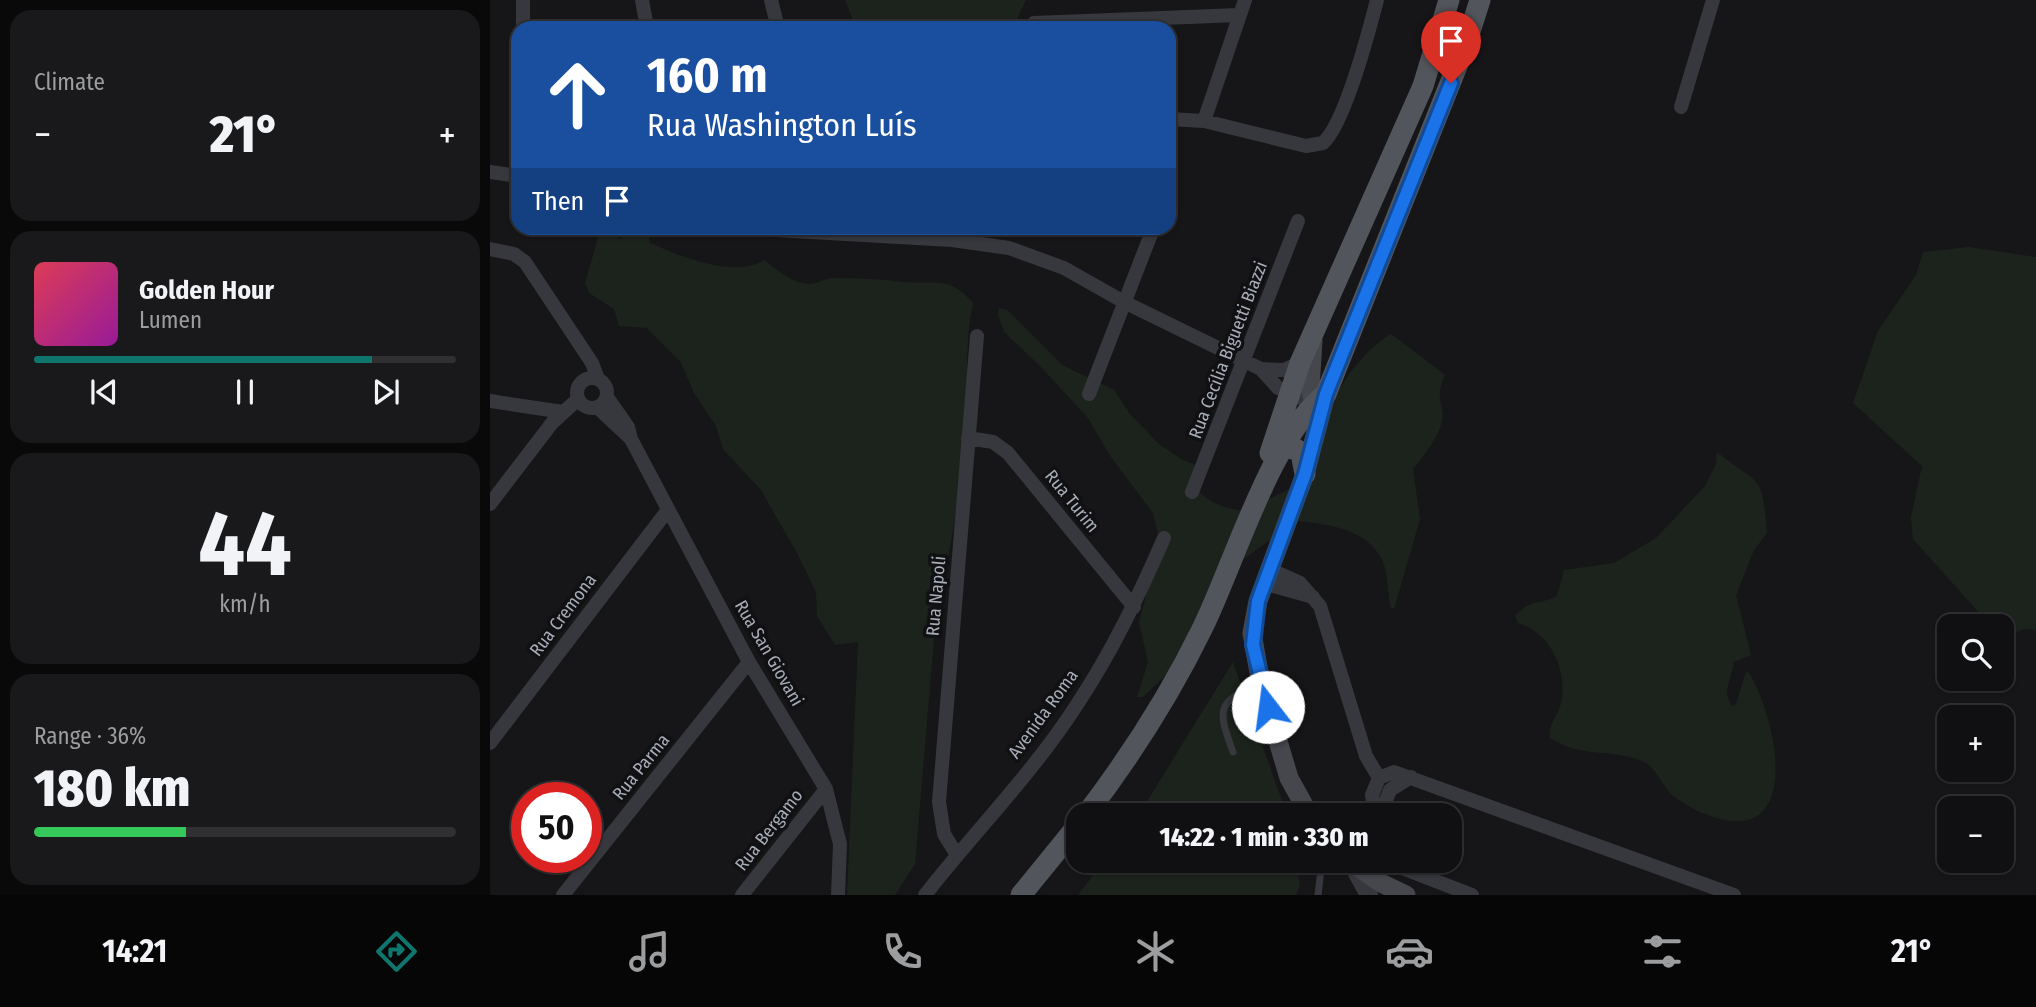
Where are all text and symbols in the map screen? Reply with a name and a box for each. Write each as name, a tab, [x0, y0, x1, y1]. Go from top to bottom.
pin	[1421, 11, 1481, 83]
icon: arrive	[1432, 22, 1470, 60]
text: 160 m	[647, 46, 768, 105]
icon: ahead	[532, 49, 623, 140]
text: Climate	[34, 68, 105, 96]
text: 21°	[210, 103, 280, 166]
text: Rua Washington Luís	[647, 106, 917, 144]
text: −	[34, 112, 51, 158]
text: +	[439, 112, 456, 158]
icon: arrive	[598, 182, 636, 220]
text: Then	[532, 186, 584, 217]
street label: Rua Cecília Biguetti Biazzi	[1184, 258, 1272, 442]
text: Golden Hour	[139, 275, 274, 306]
text: Lumen	[139, 306, 202, 334]
icon: previous	[85, 373, 123, 411]
icon: pause	[226, 373, 264, 411]
icon: next	[367, 373, 405, 411]
street label: Rua Turim	[1040, 465, 1104, 537]
text: 44	[198, 490, 292, 599]
street label: Rua Napoli	[922, 555, 950, 637]
street label: Rua Cremona	[525, 569, 601, 661]
text: km/h	[219, 590, 271, 618]
street label: Rua San Giovani	[730, 596, 808, 710]
map controls	[1937, 614, 2014, 873]
button: search	[1937, 614, 2014, 691]
street label: Avenida Roma	[1003, 665, 1083, 763]
position arrow	[1231, 670, 1305, 744]
button: +	[1937, 705, 2014, 782]
text: Range · 36%	[34, 722, 146, 750]
street label: Rua Parma	[608, 729, 674, 804]
text: 180 km	[34, 757, 190, 820]
speed limit sign: 50	[511, 782, 602, 873]
street label: Rua Bergamo	[730, 785, 808, 875]
button: −	[1937, 796, 2014, 873]
text: 14:22 · 1 min · 330 m	[1159, 822, 1369, 853]
icon: directions	[372, 927, 421, 976]
icon: music	[625, 927, 674, 976]
icon: phone	[878, 927, 927, 976]
icon: climate	[1131, 927, 1180, 976]
icon: car	[1385, 927, 1434, 976]
icon: filters	[1638, 927, 1687, 976]
text: 14:21	[102, 932, 167, 970]
text: 21°	[1891, 932, 1934, 970]

